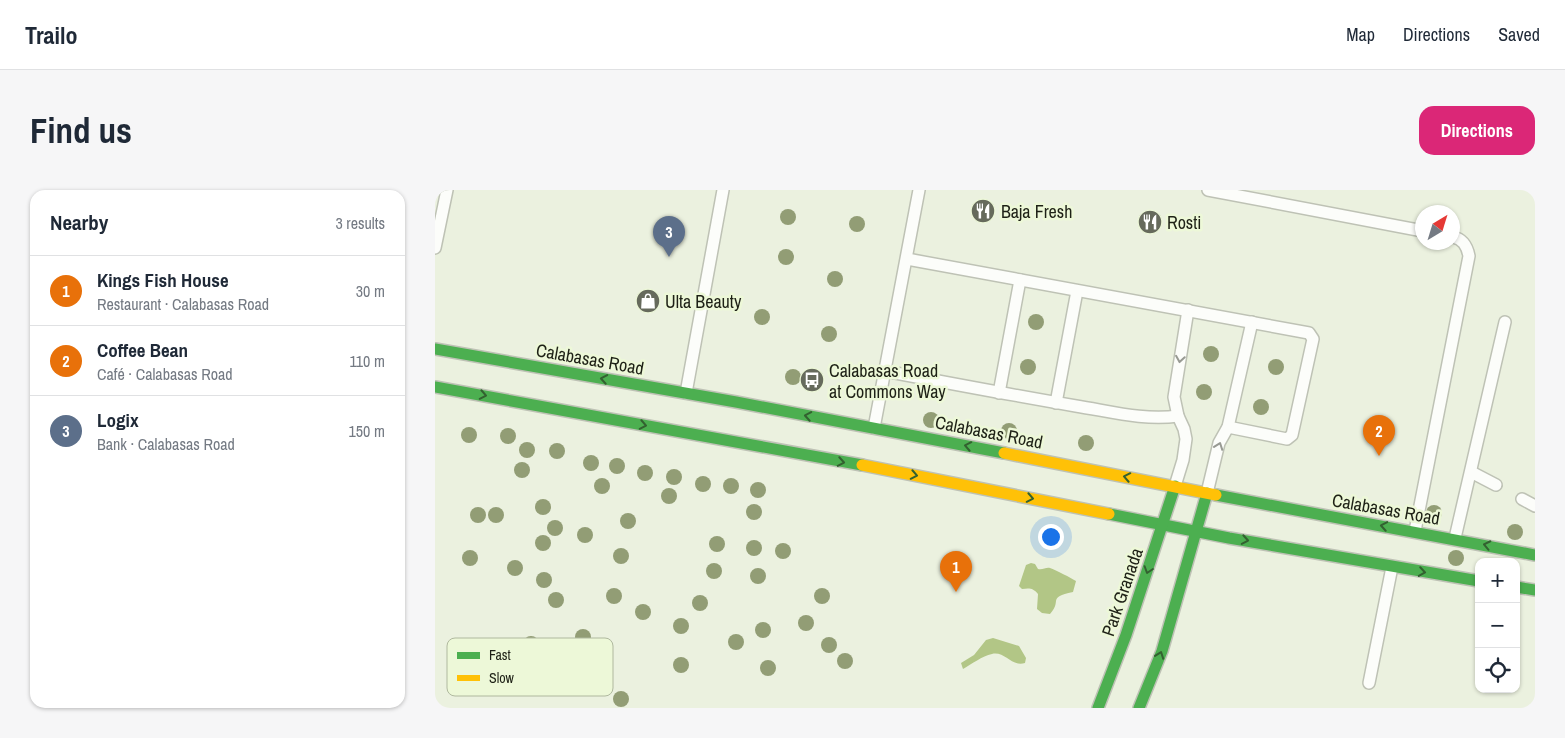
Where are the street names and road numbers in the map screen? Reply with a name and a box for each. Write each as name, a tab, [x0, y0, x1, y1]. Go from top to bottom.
street label: Calabasas Road	[534, 337, 646, 381]
street label: Calabasas Road	[933, 409, 1045, 455]
street label: Calabasas Road	[1330, 487, 1442, 531]
street label: Park Granada	[1095, 544, 1149, 640]

